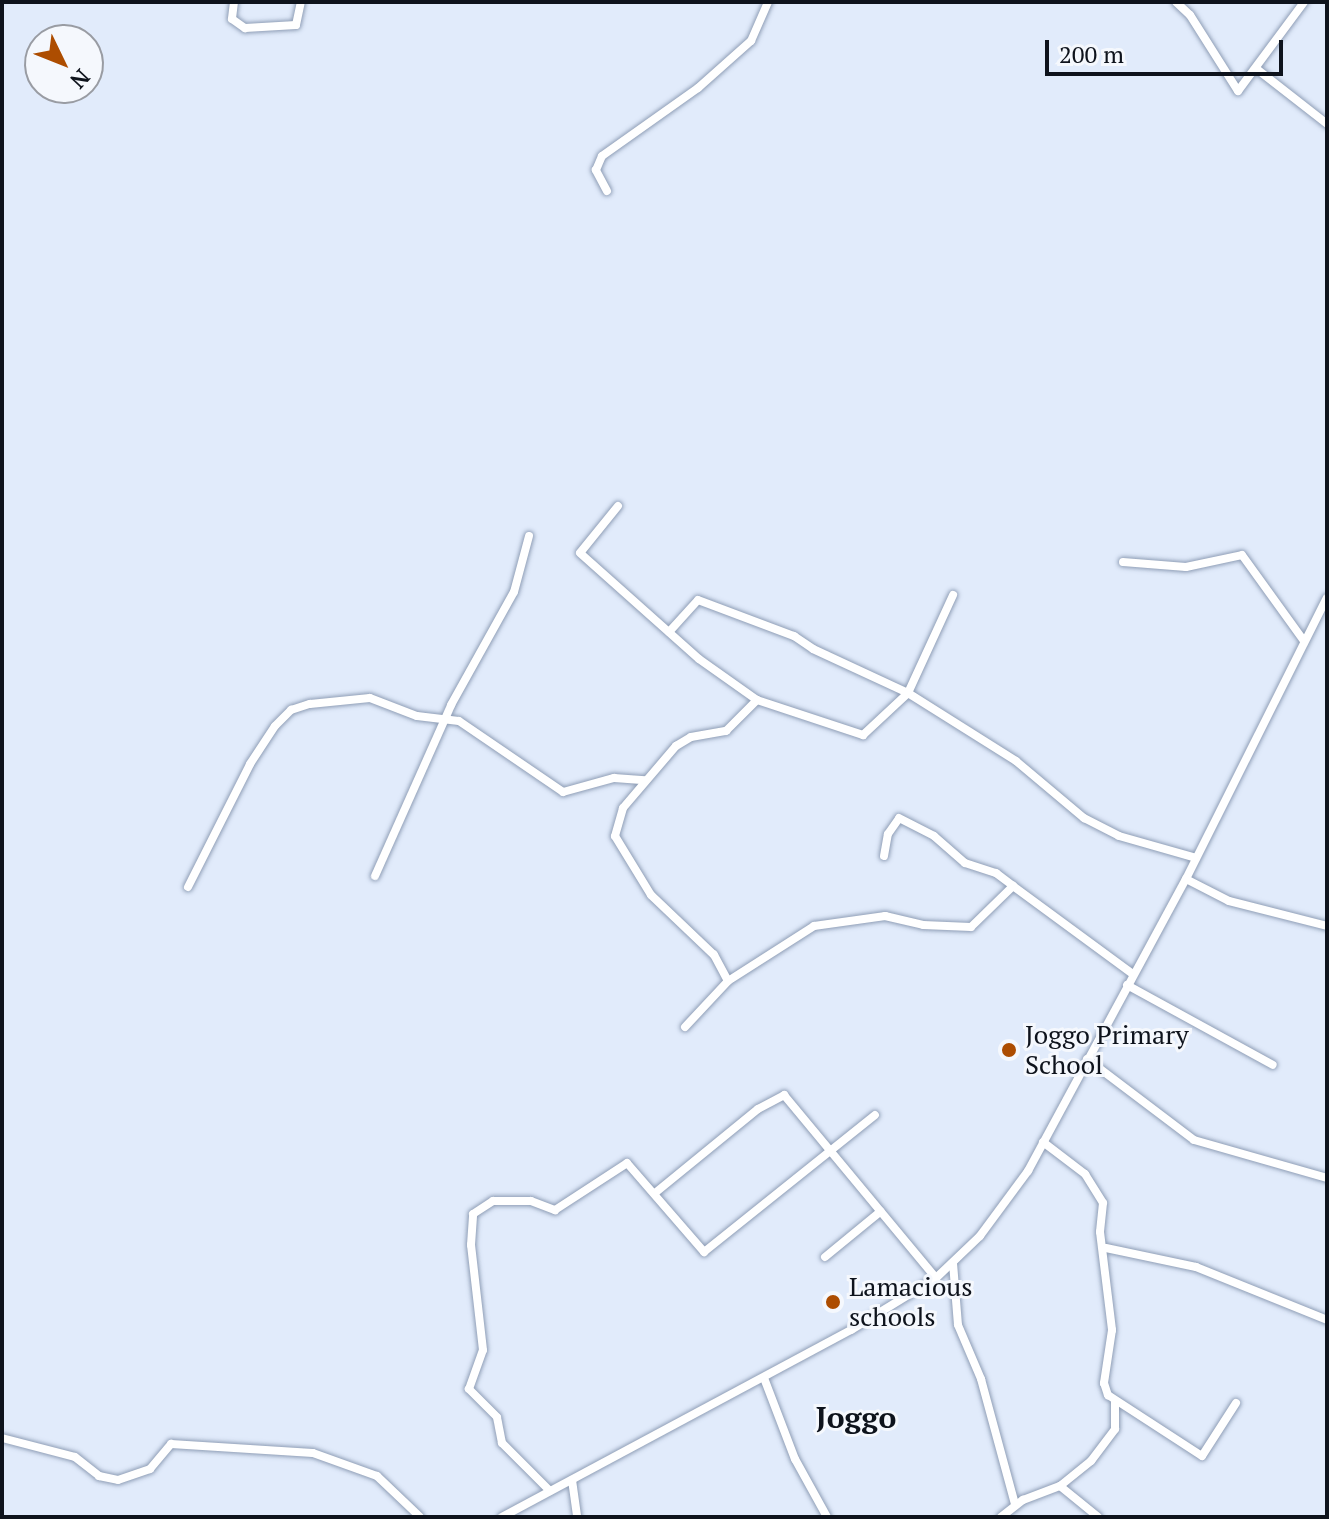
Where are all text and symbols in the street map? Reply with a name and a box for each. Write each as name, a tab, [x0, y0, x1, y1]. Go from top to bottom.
north arrow	[24, 24, 104, 104]
scale bar	[1049, 24, 1287, 74]
text: 200 m	[1059, 38, 1124, 70]
text: N	[64, 63, 97, 95]
place label: Joggo Primary School	[1025, 1019, 1189, 1080]
marker: Joggo Primary School	[1000, 1041, 1018, 1059]
place label: Lamacious schools	[849, 1271, 972, 1332]
marker: Lamacious schools	[824, 1293, 842, 1311]
district label: Joggo	[816, 1399, 896, 1435]

